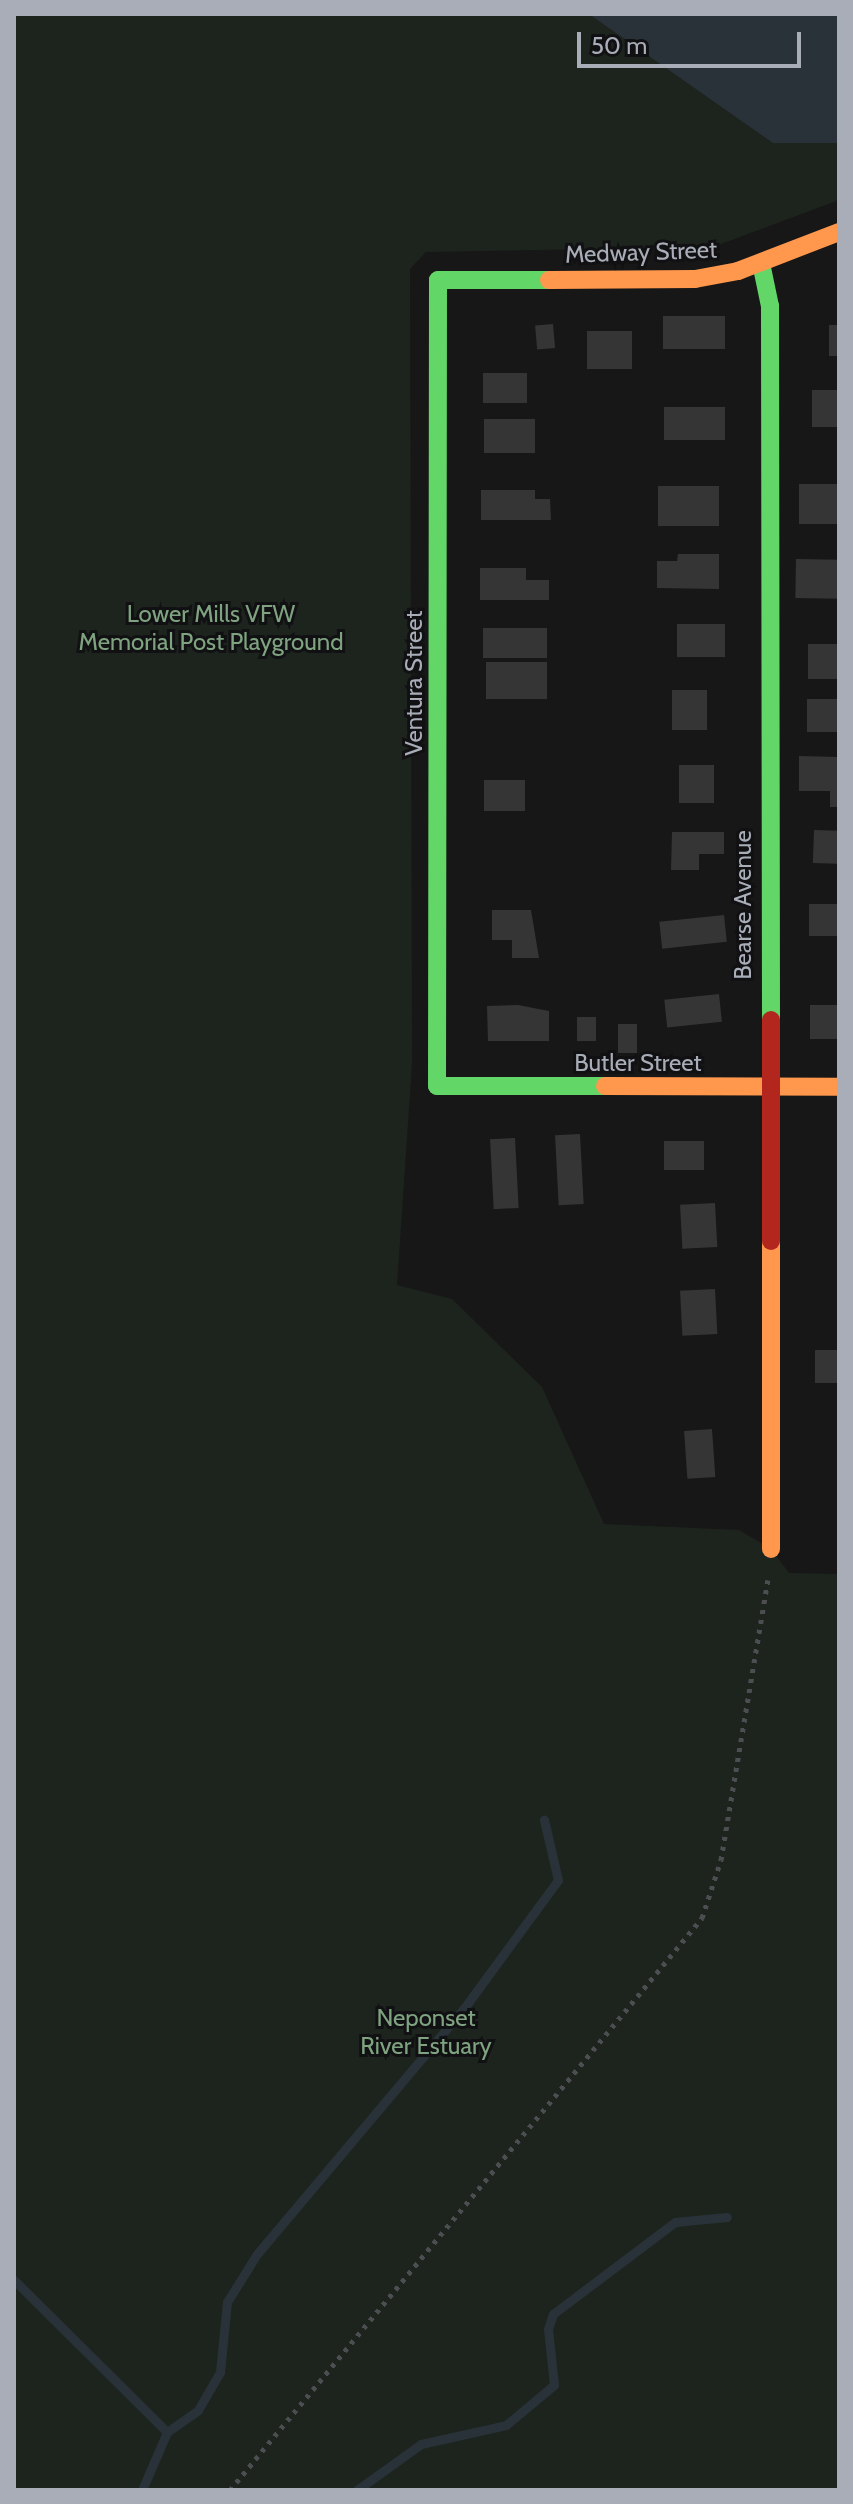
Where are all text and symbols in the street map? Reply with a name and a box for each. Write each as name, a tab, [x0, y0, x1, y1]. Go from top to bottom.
scale bar	[581, 16, 805, 66]
text: 50 m	[591, 31, 647, 60]
street label: Medway Street	[564, 235, 718, 269]
park label: Lower Mills VFW Memorial Post Playground	[78, 600, 344, 656]
street label: Ventura Street	[400, 610, 428, 756]
street label: Bearse Avenue	[729, 830, 757, 980]
street label: Butler Street	[574, 1049, 702, 1077]
park label: Neponset River Estuary	[360, 2004, 492, 2060]

